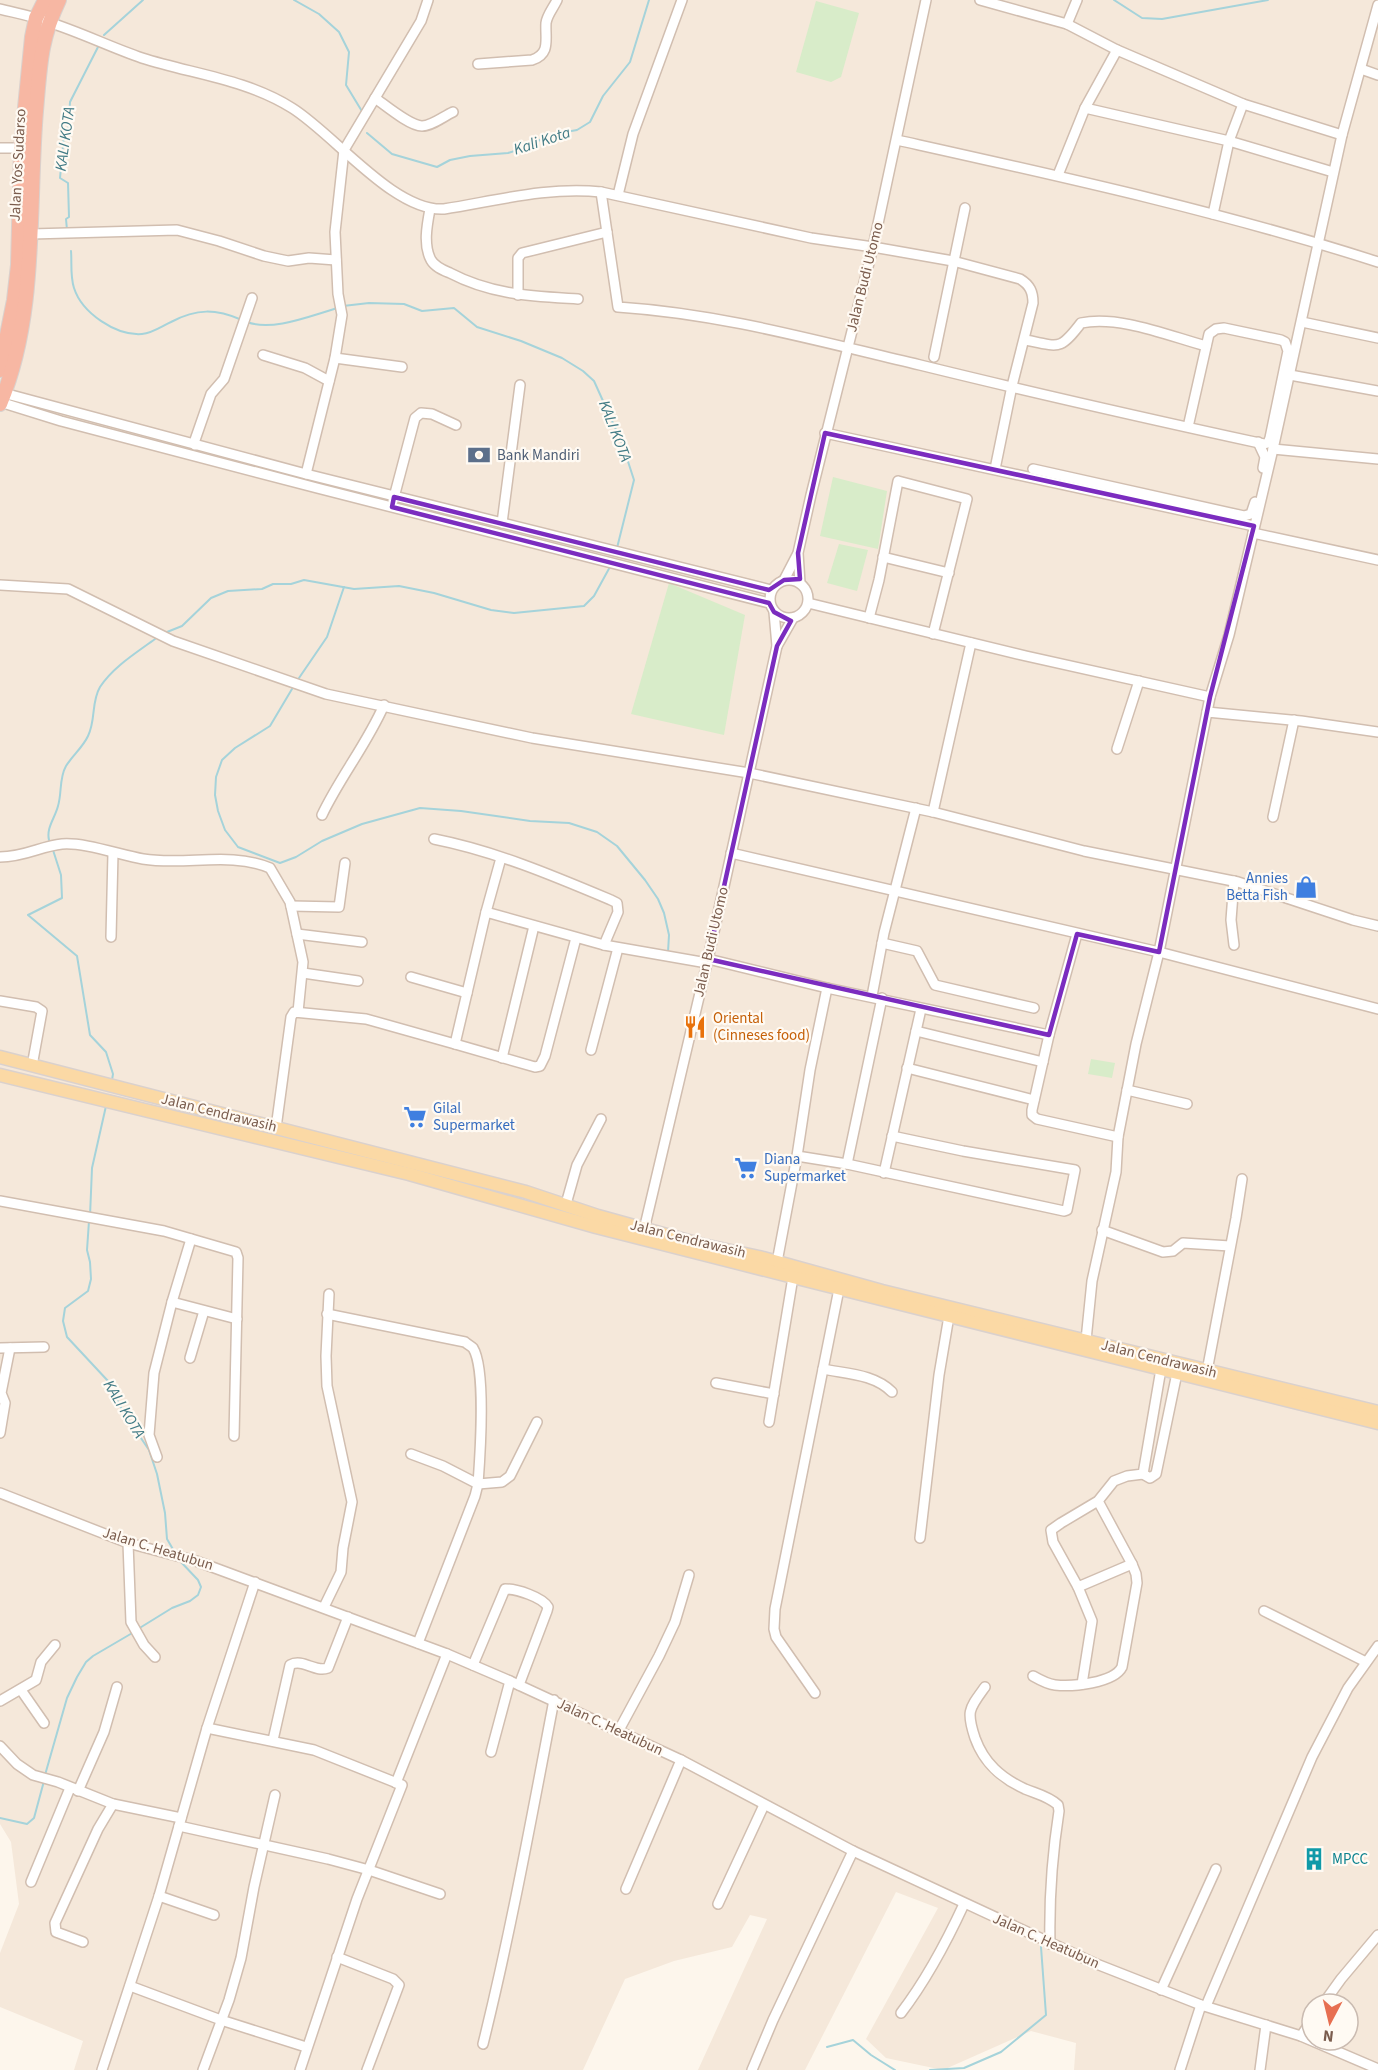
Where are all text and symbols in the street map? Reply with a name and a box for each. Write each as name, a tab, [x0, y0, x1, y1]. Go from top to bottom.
water label: KALI KOTA	[50, 105, 80, 173]
street label: Jalan Yos Sudarso	[5, 108, 31, 222]
water label: Kali Kota	[511, 121, 574, 161]
street label: Jalan Budi Utomo	[841, 220, 889, 334]
water label: KALI KOTA	[593, 397, 637, 465]
bank icon: Bank Mandiri	[466, 442, 492, 468]
place label: Bank Mandiri	[497, 445, 580, 466]
place label: Annies Betta Fish	[1226, 868, 1288, 906]
shop icon: Annies Betta Fish	[1293, 874, 1319, 900]
street label: Jalan Budi Utomo	[688, 885, 734, 999]
place label: Oriental (Cinneses food)	[713, 1008, 810, 1046]
restaurant icon: Oriental (Cinneses food)	[682, 1014, 708, 1040]
street label: Jalan Cendrawasih	[159, 1088, 279, 1138]
place label: Gilal Supermarket	[433, 1098, 515, 1136]
supermarket icon: Gilal Supermarket	[402, 1104, 428, 1130]
place label: Diana Supermarket	[764, 1149, 846, 1187]
supermarket icon: Diana Supermarket	[733, 1155, 759, 1181]
street label: Jalan Cendrawasih	[628, 1214, 748, 1264]
street label: Jalan Cendrawasih	[1099, 1334, 1219, 1384]
water label: KALI KOTA	[98, 1376, 150, 1442]
street label: Jalan C. Heatubun	[100, 1522, 216, 1576]
street label: Jalan C. Heatubun	[553, 1693, 667, 1761]
building icon: MPCC	[1301, 1846, 1327, 1872]
place label: MPCC	[1332, 1849, 1369, 1870]
street label: Jalan C. Heatubun	[989, 1908, 1103, 1974]
north arrow	[1300, 1992, 1360, 2052]
text: N	[1322, 2024, 1335, 2047]

